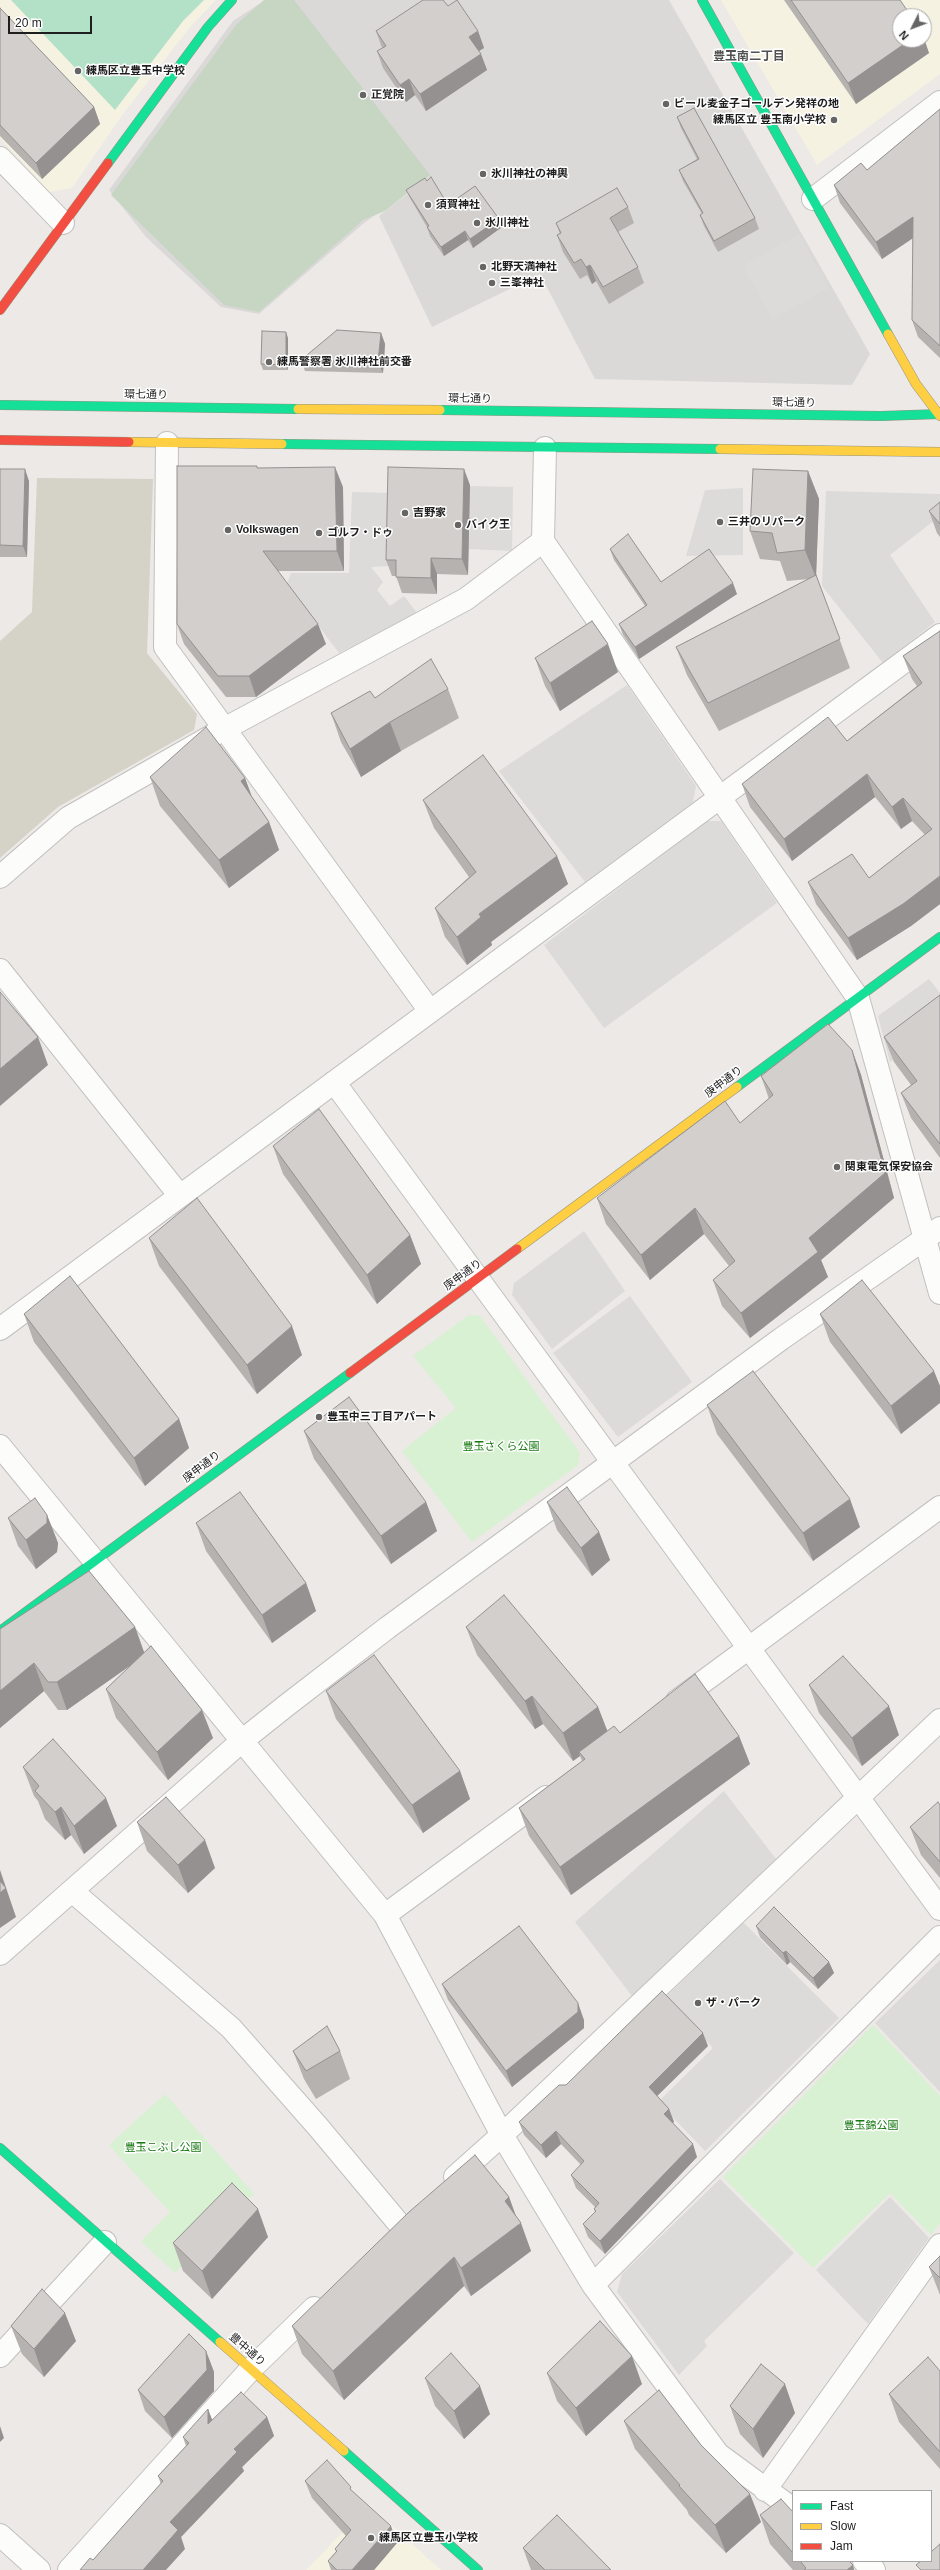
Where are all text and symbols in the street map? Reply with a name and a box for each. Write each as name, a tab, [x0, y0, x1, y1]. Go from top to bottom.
scale bar	[10, 8, 94, 34]
north arrow	[892, 8, 932, 48]
text: 20 m	[15, 16, 42, 30]
text: N	[897, 28, 911, 42]
district label: 豊玉南二丁目	[713, 50, 785, 64]
place label: 練馬区立豊玉中学校	[86, 64, 185, 78]
marker: 練馬区立豊玉中学校	[73, 66, 83, 76]
place label: 正覚院	[371, 88, 404, 102]
marker: 正覚院	[358, 90, 368, 100]
place label: ビール麦金子ゴールデン発祥の地	[674, 97, 839, 111]
marker: ビール麦金子ゴールデン発祥の地	[661, 99, 671, 109]
place label: 練馬区立 豊玉南小学校	[713, 113, 826, 127]
marker: 練馬区立 豊玉南小学校	[829, 115, 839, 125]
place label: 氷川神社の神輿	[491, 167, 568, 181]
marker: 氷川神社の神輿	[478, 169, 488, 179]
place label: 須賀神社	[436, 198, 480, 212]
marker: 須賀神社	[423, 200, 433, 210]
place label: 氷川神社	[485, 216, 529, 230]
marker: 氷川神社	[472, 218, 482, 228]
place label: 北野天満神社	[491, 260, 557, 274]
marker: 北野天満神社	[478, 262, 488, 272]
place label: 三峯神社	[500, 276, 544, 290]
marker: 三峯神社	[487, 278, 497, 288]
place label: 練馬警察署 氷川神社前交番	[277, 355, 412, 369]
marker: 練馬警察署 氷川神社前交番	[264, 357, 274, 367]
street label: 環七通り	[124, 388, 168, 402]
street label: 環七通り	[448, 392, 492, 406]
street label: 環七通り	[772, 396, 816, 410]
place label: 吉野家	[413, 506, 446, 520]
marker: 吉野家	[400, 508, 410, 518]
place label: 三井のリパーク	[728, 515, 805, 529]
marker: 三井のリパーク	[715, 517, 725, 527]
place label: バイク王	[466, 518, 510, 532]
marker: バイク王	[453, 520, 463, 530]
place label: Volkswagen	[236, 523, 299, 537]
marker: Volkswagen	[223, 525, 233, 535]
place label: ゴルフ・ドゥ	[327, 526, 393, 540]
marker: ゴルフ・ドゥ	[314, 528, 324, 538]
street label: 庚申通り	[702, 1063, 746, 1101]
place label: 関東電気保安協会	[845, 1160, 933, 1174]
marker: 関東電気保安協会	[832, 1162, 842, 1172]
street label: 庚申通り	[441, 1257, 485, 1293]
place label: 豊玉中三丁目アパート	[327, 1410, 437, 1424]
marker: 豊玉中三丁目アパート	[314, 1412, 324, 1422]
park label: 豊玉さくら公園	[463, 1440, 539, 1454]
street label: 庚申通り	[180, 1448, 224, 1486]
place label: ザ・パーク	[706, 1996, 761, 2010]
marker: ザ・パーク	[693, 1998, 703, 2008]
park label: 豊玉錦公園	[844, 2119, 898, 2133]
park label: 豊玉こぶし公園	[125, 2141, 201, 2155]
street label: 豊中通り	[226, 2331, 268, 2369]
legend	[792, 2490, 932, 2562]
text: Fast	[830, 2499, 853, 2513]
text: Slow	[830, 2519, 856, 2533]
place label: 練馬区立豊玉小学校	[379, 2531, 478, 2545]
marker: 練馬区立豊玉小学校	[366, 2533, 376, 2543]
text: Jam	[830, 2539, 853, 2553]

